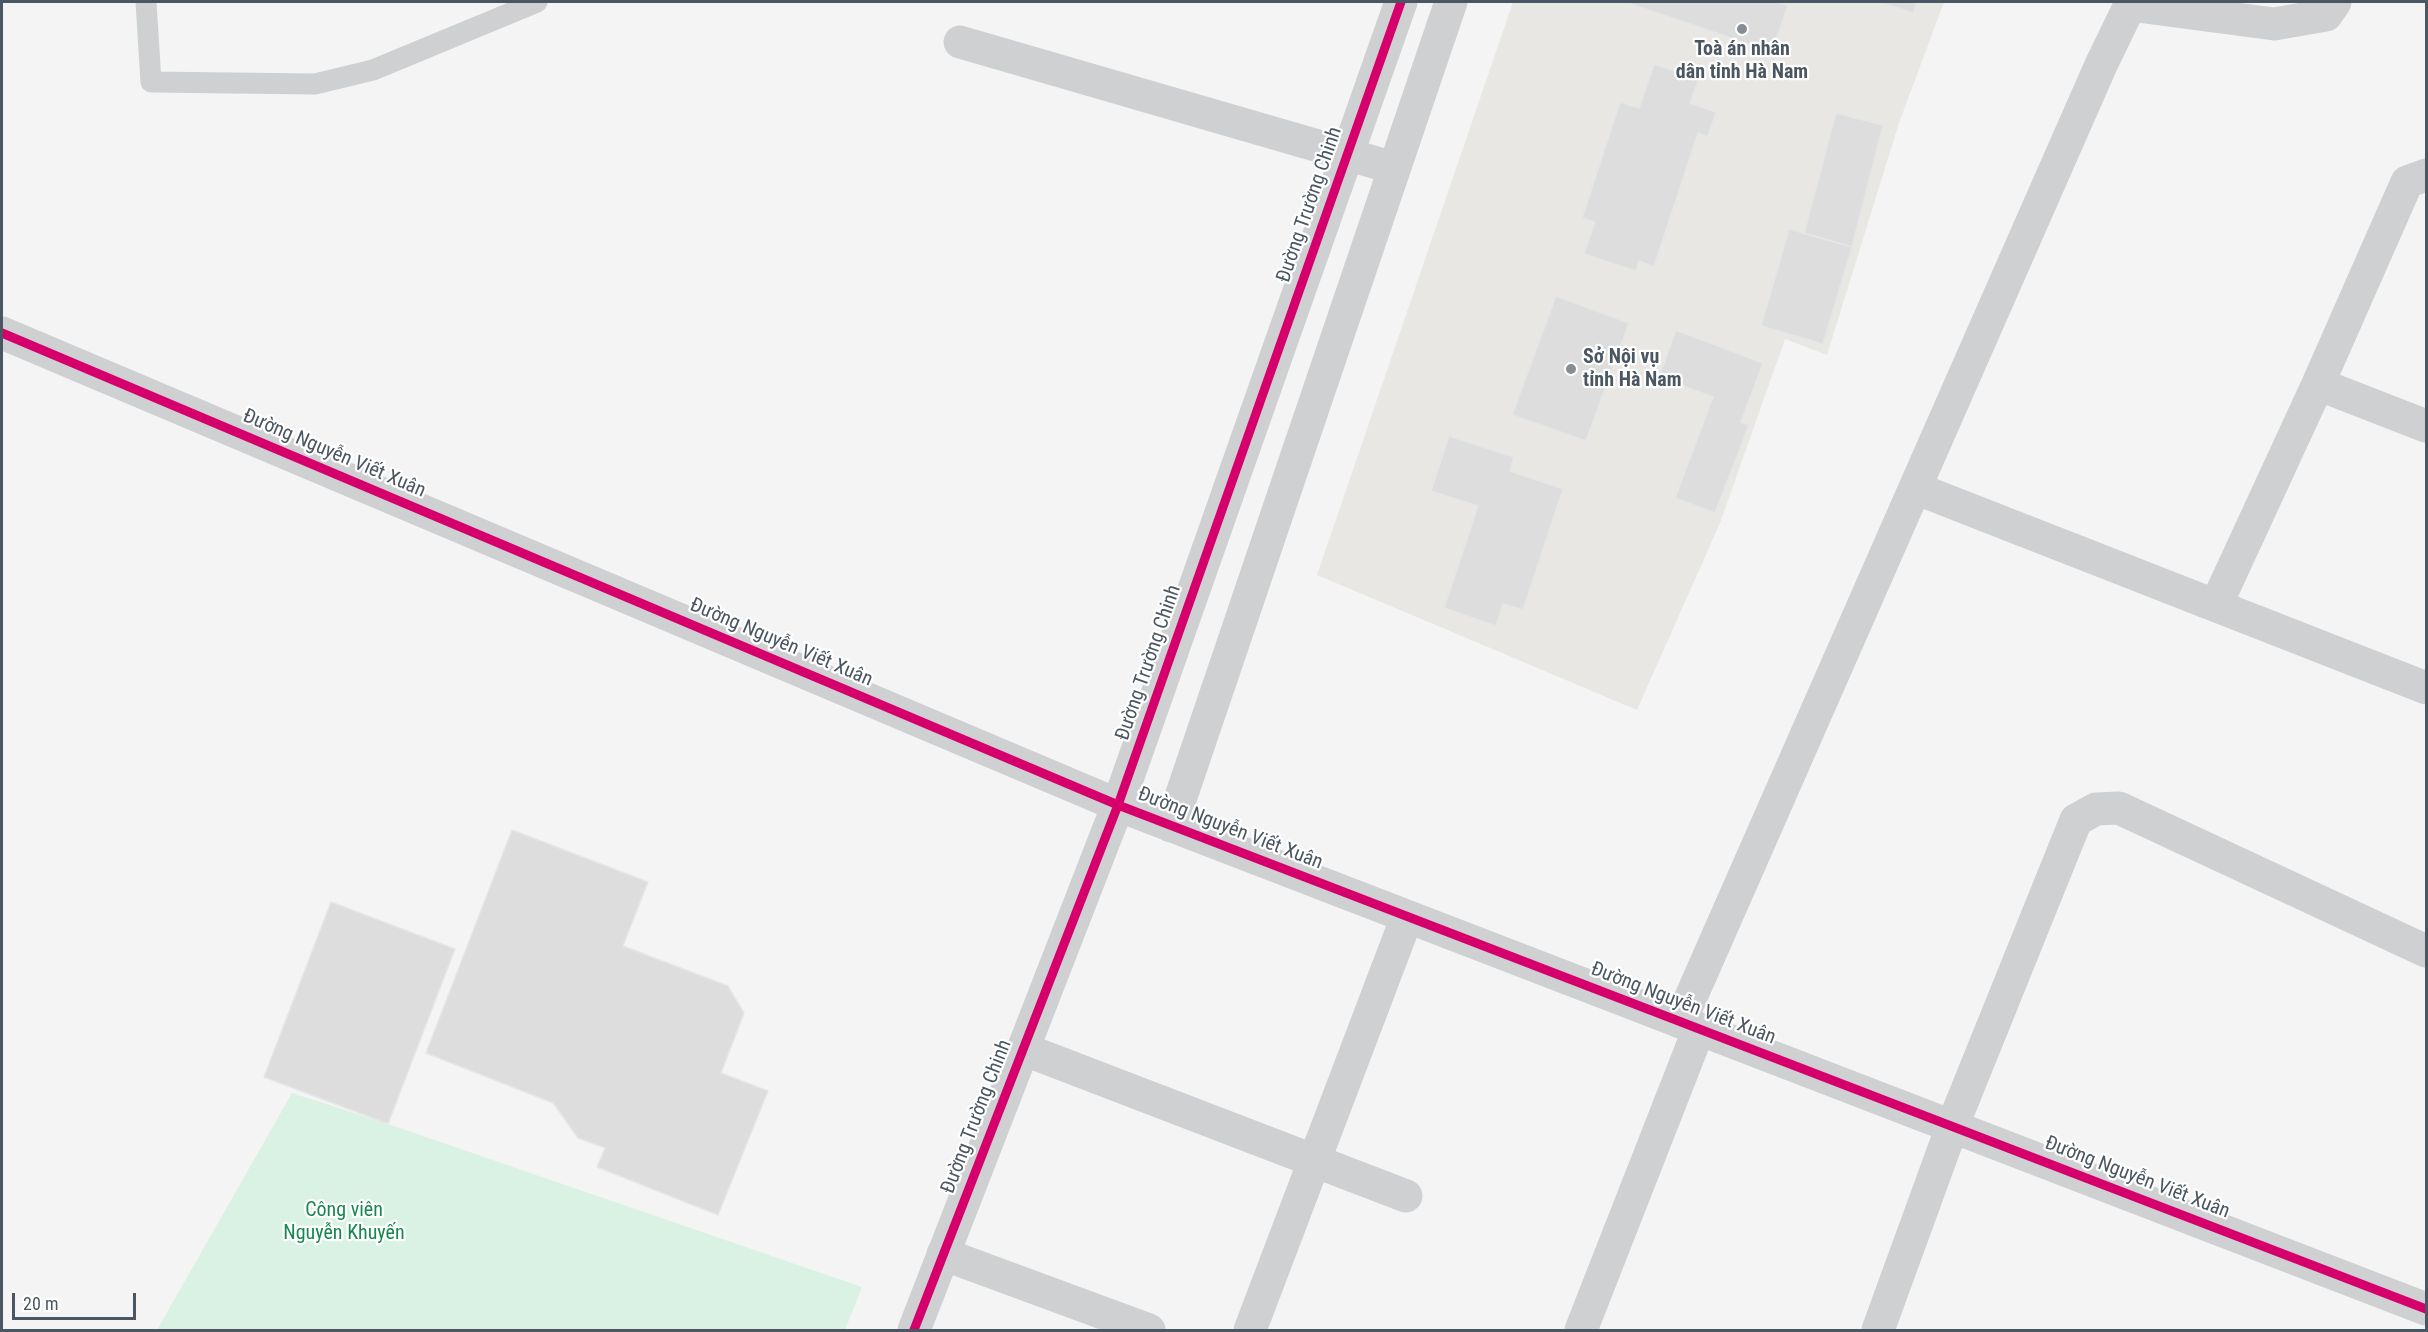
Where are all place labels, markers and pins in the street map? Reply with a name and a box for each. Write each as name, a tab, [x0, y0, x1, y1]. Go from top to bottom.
marker: Toà án nhân dân tỉnh Hà Nam	[1735, 22, 1749, 36]
place label: Toà án nhân dân tỉnh Hà Nam	[1676, 38, 1808, 85]
place label: Sở Nội vụ tỉnh Hà Nam	[1583, 346, 1681, 393]
marker: Sở Nội vụ tỉnh Hà Nam	[1564, 362, 1578, 376]

